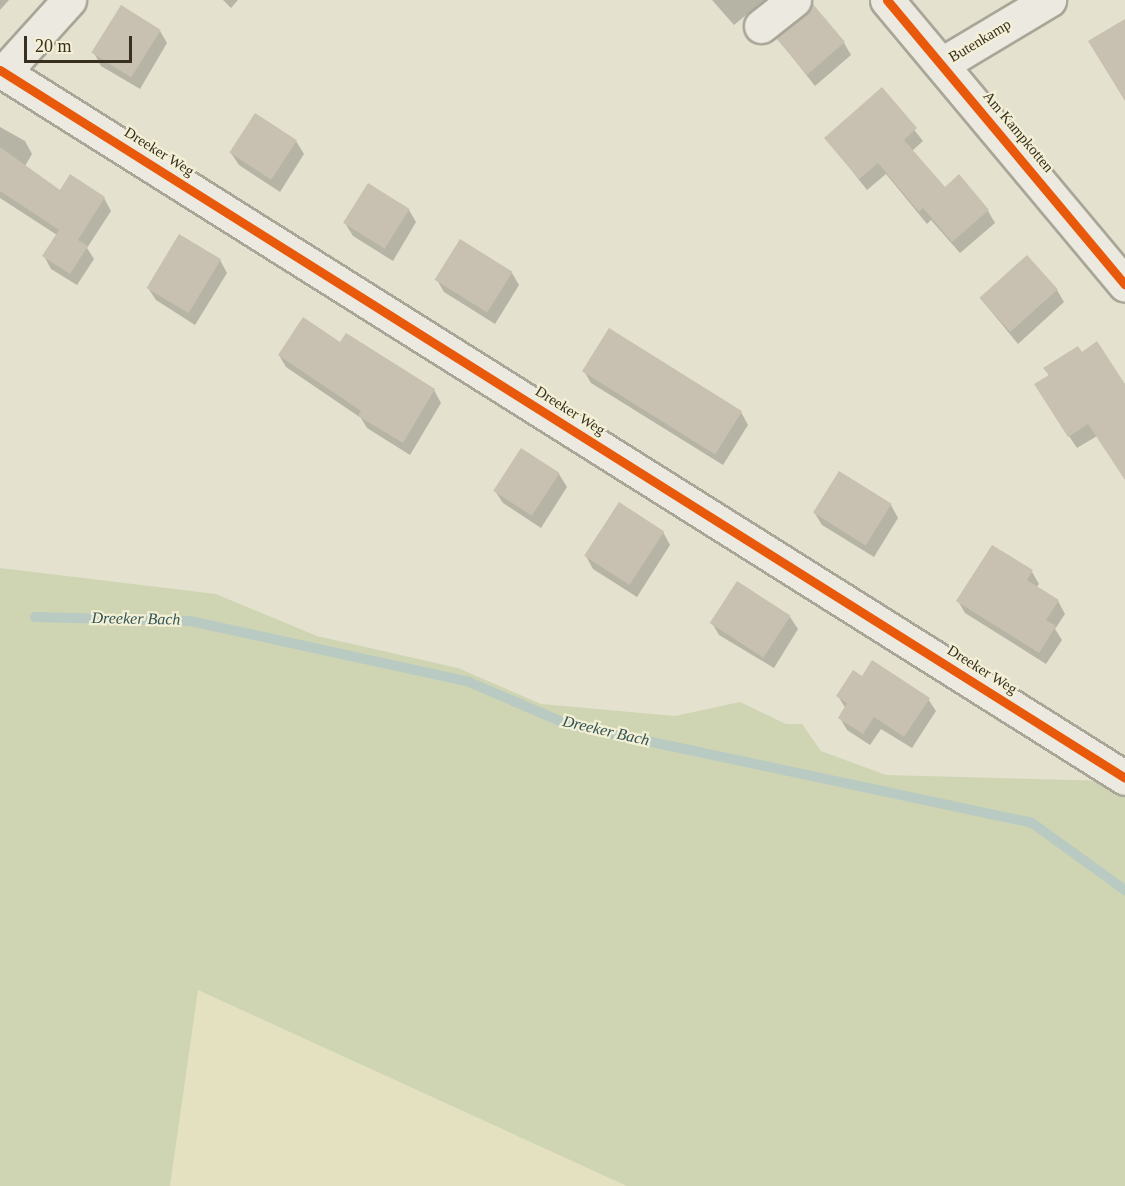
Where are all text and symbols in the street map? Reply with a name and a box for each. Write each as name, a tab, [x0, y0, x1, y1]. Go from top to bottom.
street label: Butenkamp	[946, 15, 1014, 67]
scale bar	[27, 24, 135, 62]
text: 20 m	[35, 36, 72, 56]
street label: Am Kampkotten	[979, 88, 1057, 176]
street label: Dreeker Weg	[121, 123, 197, 181]
street label: Dreeker Weg	[532, 382, 608, 440]
water label: Dreeker Bach	[91, 609, 181, 629]
street label: Dreeker Weg	[944, 641, 1020, 699]
water label: Dreeker Bach	[561, 712, 651, 750]

